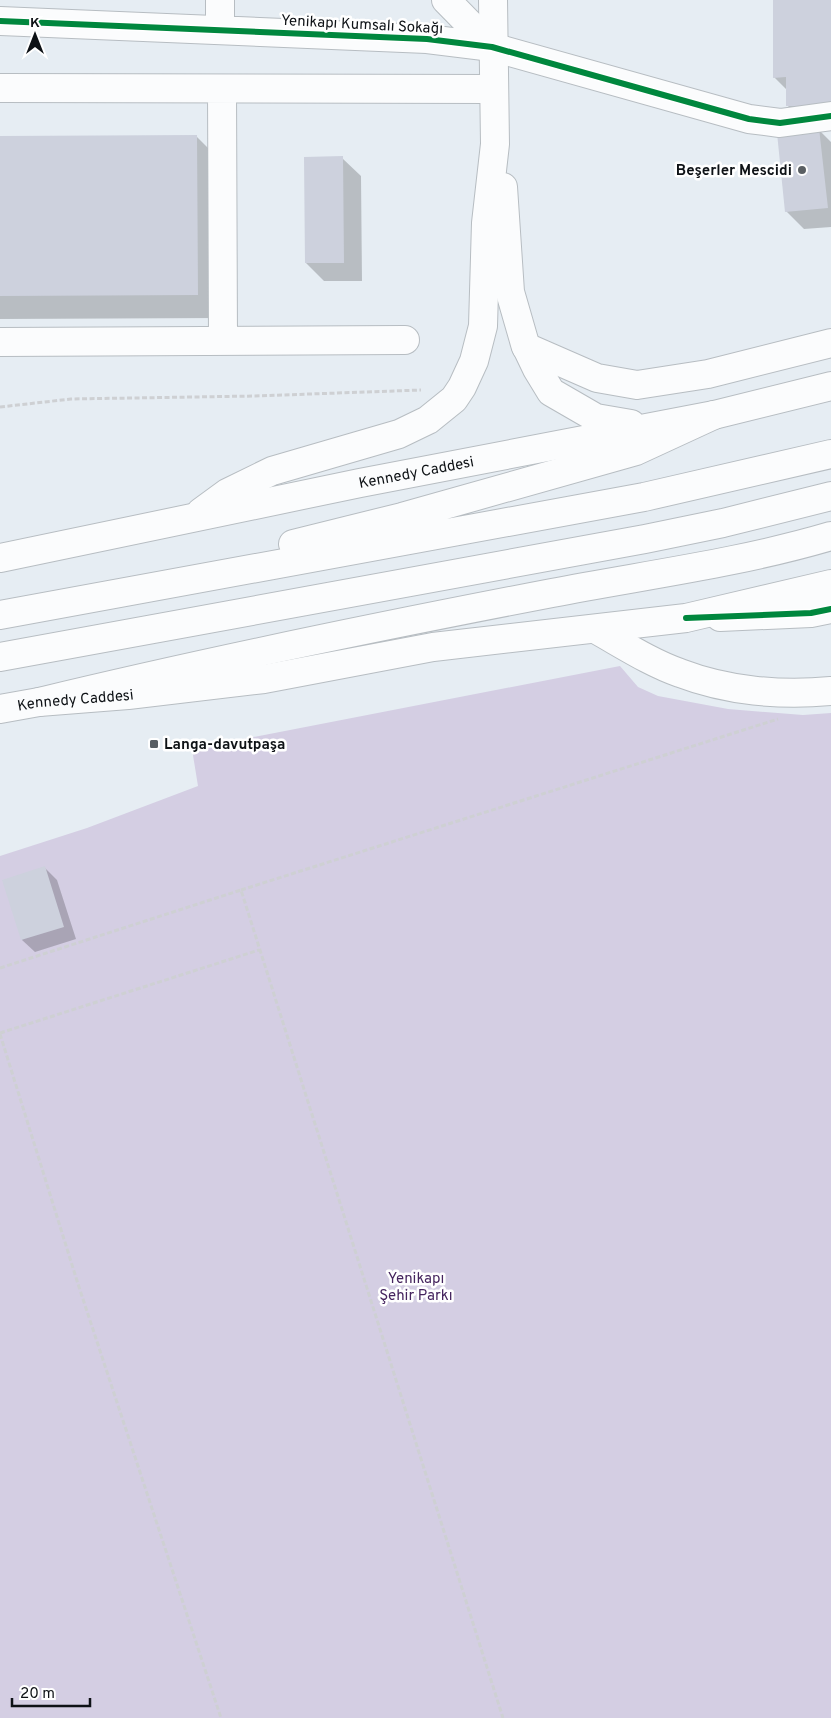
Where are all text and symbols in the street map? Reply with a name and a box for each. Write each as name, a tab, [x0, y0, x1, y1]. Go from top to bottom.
north arrow	[10, 10, 60, 60]
street label: Yenikapı Kumsalı Sokağı	[280, 12, 443, 39]
text: K	[30, 15, 40, 32]
place label: Beşerler Mescidi	[676, 162, 792, 181]
marker: Beşerler Mescidi	[796, 164, 808, 176]
street label: Kennedy Caddesi	[357, 453, 476, 494]
street label: Kennedy Caddesi	[16, 686, 135, 717]
place label: Langa-davutpaşa	[164, 736, 285, 755]
marker: Langa-davutpaşa	[148, 738, 160, 750]
park label: Yenikapı Şehir Parkı	[379, 1270, 453, 1306]
scale bar	[12, 1676, 90, 1708]
text: 20 m	[20, 1685, 55, 1704]

